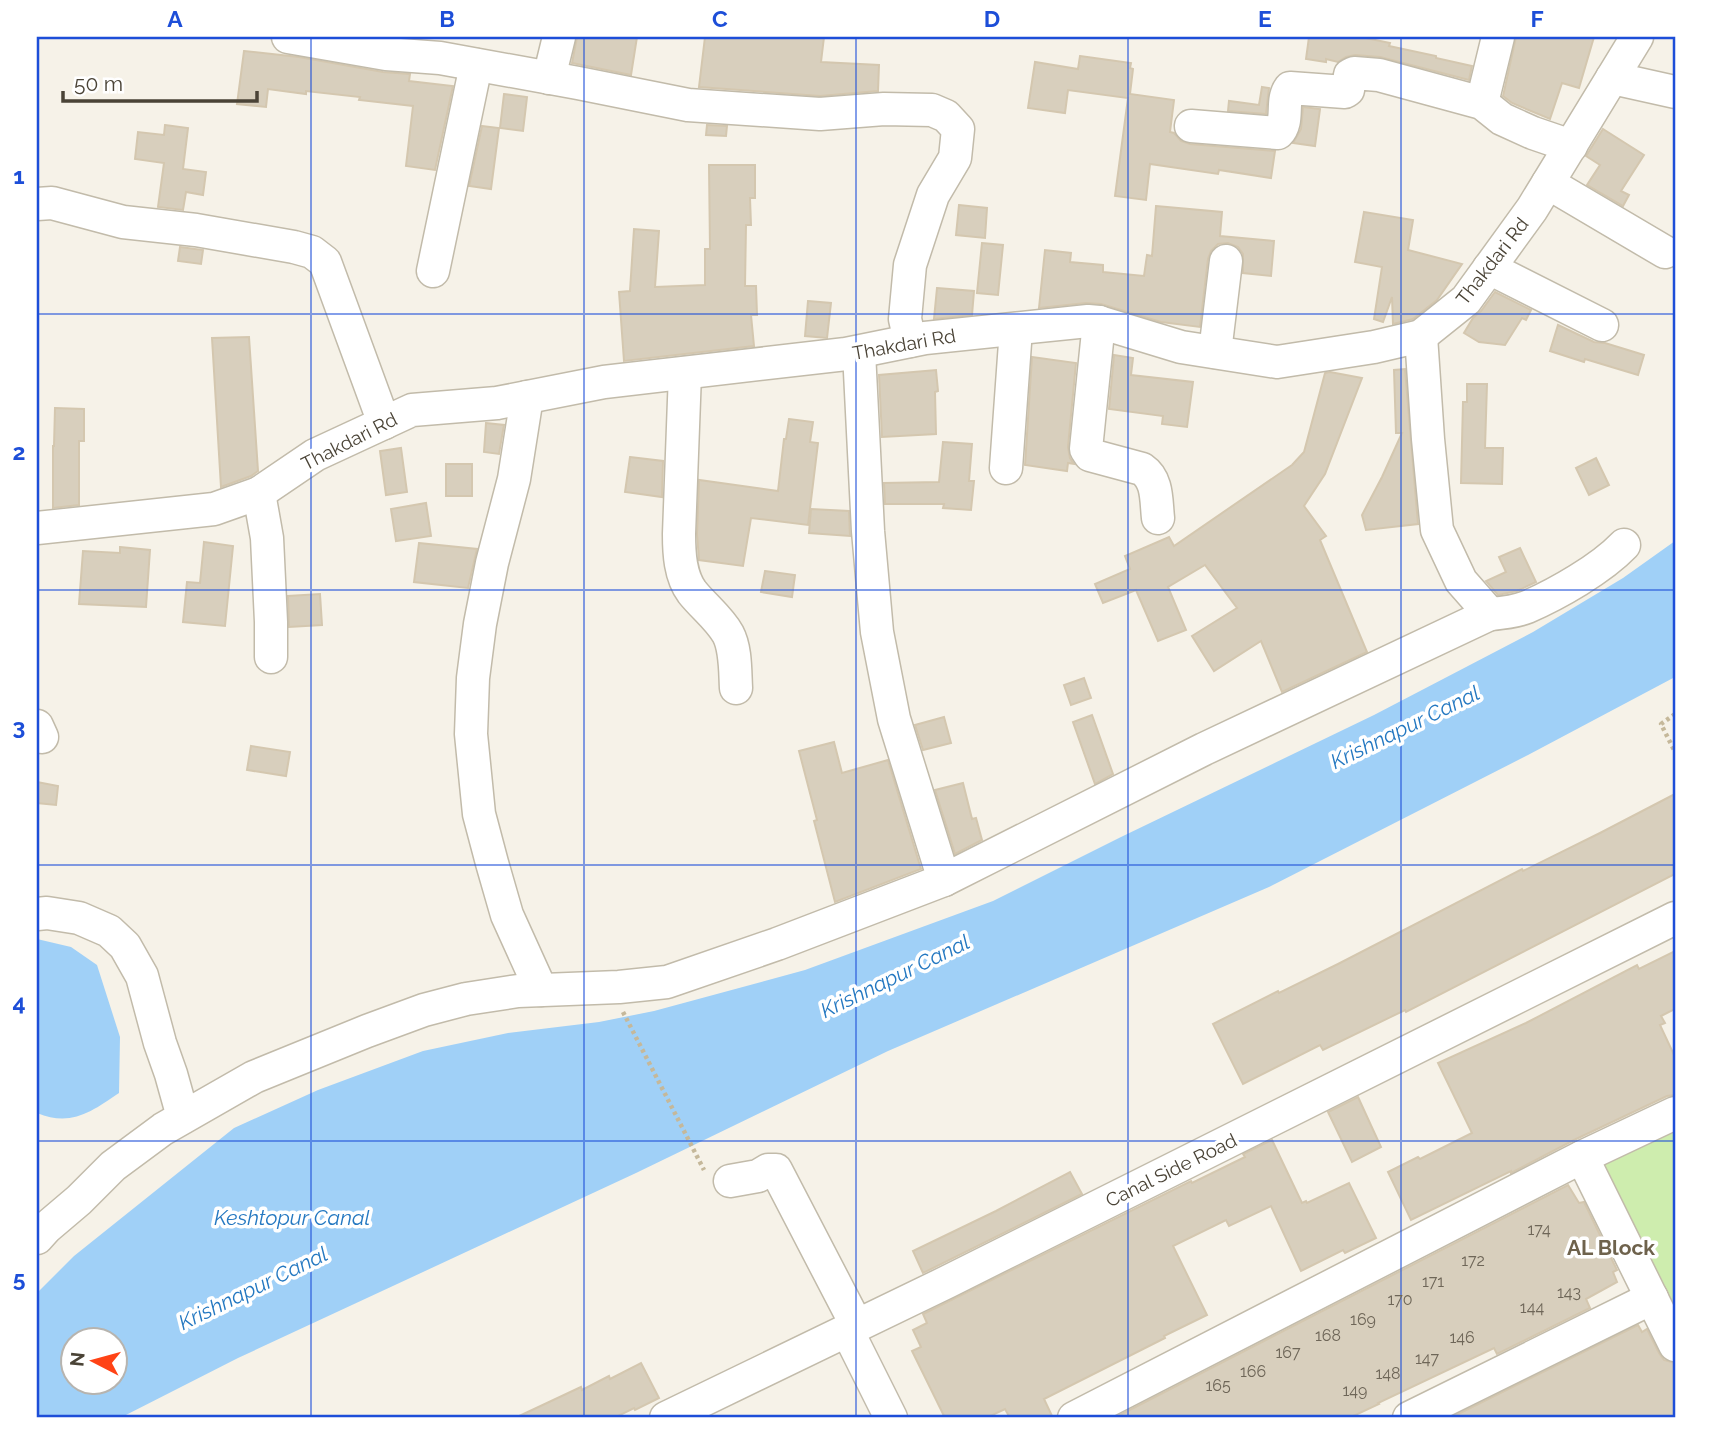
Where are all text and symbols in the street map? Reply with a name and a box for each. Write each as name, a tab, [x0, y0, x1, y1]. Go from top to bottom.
text: A	[167, 5, 183, 32]
text: B	[439, 5, 455, 32]
text: C	[712, 5, 728, 32]
text: D	[984, 5, 1000, 32]
text: E	[1258, 5, 1272, 32]
text: F	[1530, 5, 1544, 32]
scale bar	[63, 60, 257, 104]
text: 50 m	[74, 71, 123, 96]
text: 1	[13, 162, 25, 189]
street label: Thakdari Rd	[1451, 213, 1533, 309]
street label: Thakdari Rd	[851, 324, 957, 364]
street label: Thakdari Rd	[298, 408, 400, 474]
text: 2	[13, 438, 25, 465]
water label: Krishnapur Canal	[1326, 680, 1484, 774]
text: 3	[13, 713, 25, 740]
water label: Krishnapur Canal	[816, 929, 974, 1023]
text: 4	[12, 989, 26, 1016]
street label: Canal Side Road	[1102, 1129, 1240, 1211]
water label: Keshtopur Canal	[214, 1205, 370, 1230]
house number: 174	[1527, 1220, 1551, 1239]
district label: AL Block	[1567, 1235, 1655, 1260]
water label: Krishnapur Canal	[174, 1241, 332, 1335]
house number: 172	[1461, 1251, 1485, 1270]
text: 5	[13, 1265, 26, 1292]
house number: 171	[1422, 1272, 1444, 1291]
house number: 143	[1557, 1283, 1581, 1302]
house number: 170	[1387, 1290, 1413, 1309]
house number: 144	[1520, 1298, 1544, 1317]
house number: 169	[1350, 1310, 1376, 1329]
north arrow	[60, 1326, 130, 1396]
house number: 168	[1315, 1326, 1341, 1345]
house number: 146	[1449, 1328, 1475, 1347]
house number: 167	[1275, 1343, 1301, 1362]
house number: 147	[1415, 1349, 1439, 1368]
text: N	[65, 1351, 89, 1368]
house number: 166	[1240, 1362, 1266, 1381]
house number: 148	[1375, 1364, 1401, 1383]
house number: 165	[1205, 1376, 1231, 1395]
house number: 149	[1343, 1381, 1367, 1400]

